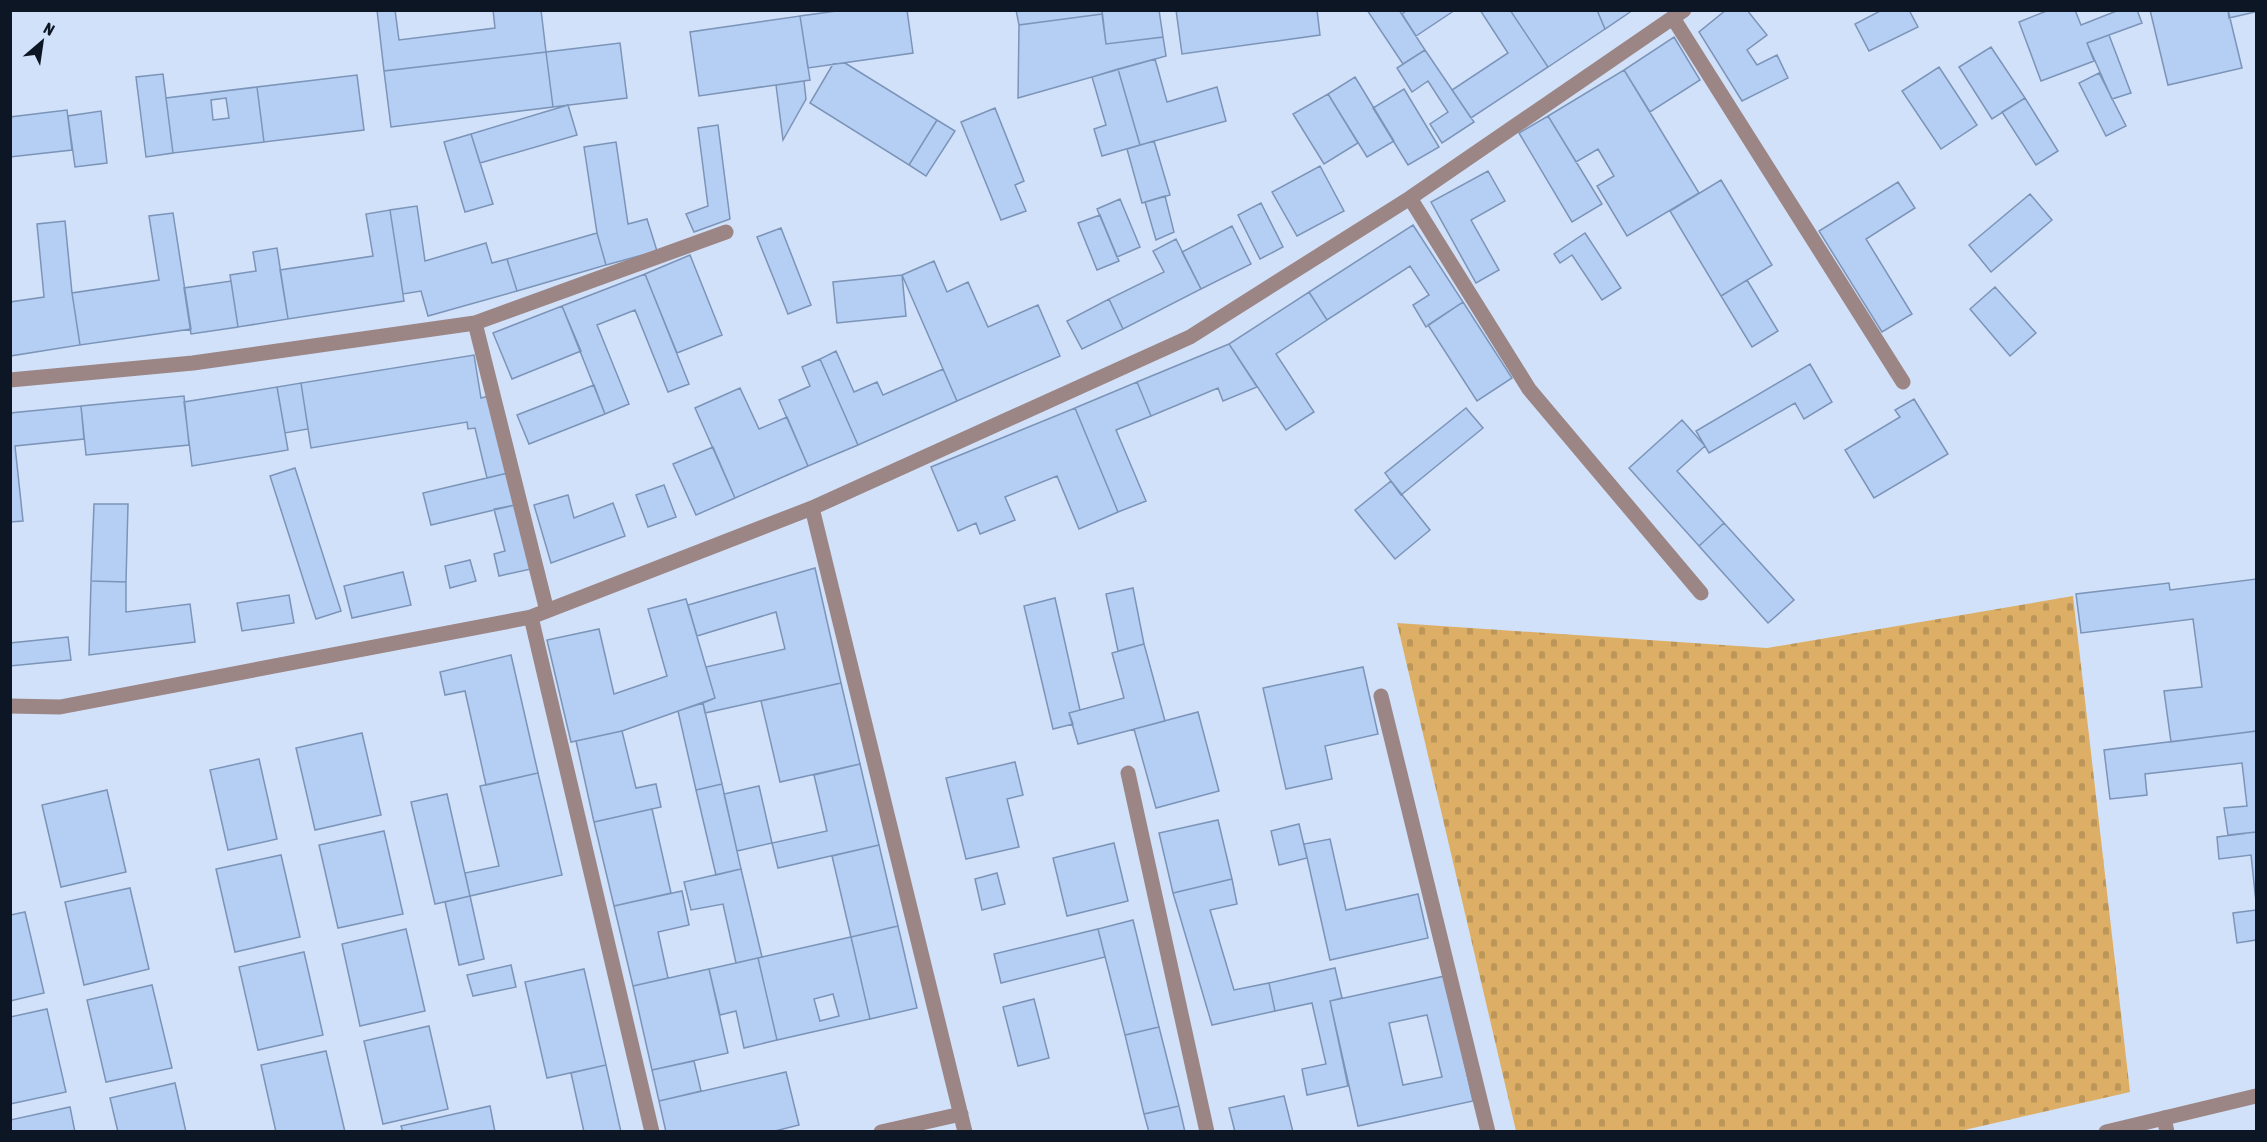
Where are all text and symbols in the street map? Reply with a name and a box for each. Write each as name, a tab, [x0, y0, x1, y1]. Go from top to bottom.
north arrow	[12, 12, 72, 72]
text: N	[41, 19, 58, 39]

